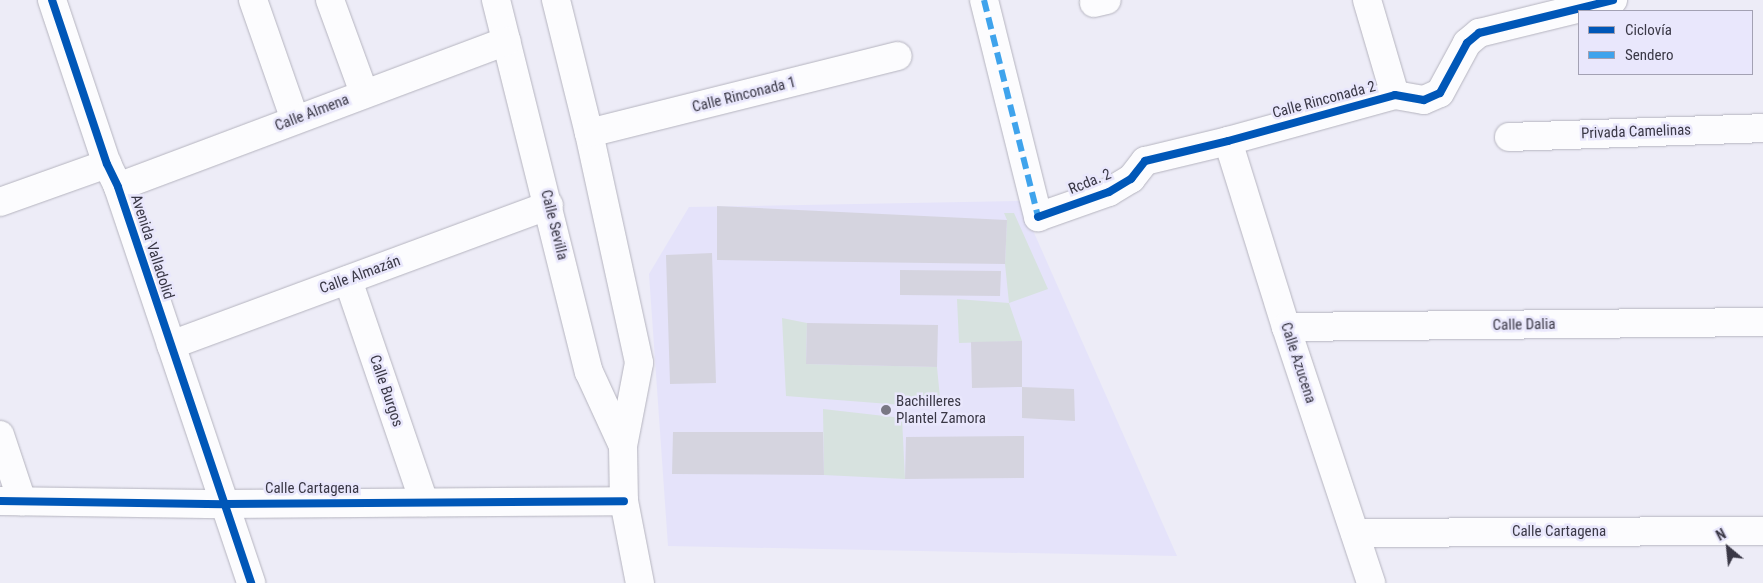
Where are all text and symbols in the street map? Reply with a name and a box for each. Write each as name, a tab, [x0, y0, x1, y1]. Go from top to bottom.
legend	[1578, 10, 1753, 75]
text: Ciclovía	[1625, 21, 1672, 39]
text: Sendero	[1625, 46, 1674, 64]
street label: Calle Rinconada 1	[690, 73, 798, 117]
street label: Calle Rinconada 2	[1270, 78, 1378, 122]
street label: Calle Almena	[272, 91, 352, 135]
street label: Privada Camelinas	[1581, 121, 1691, 143]
street label: Rcda. 2	[1066, 165, 1114, 199]
street label: Calle Sevilla	[537, 188, 571, 262]
street label: Avenida Valladolid	[127, 192, 177, 302]
street label: Calle Almazán	[317, 252, 403, 298]
street label: Calle Dalia	[1492, 315, 1556, 335]
street label: Calle Azucena	[1276, 320, 1320, 406]
street label: Calle Burgos	[365, 353, 407, 429]
place label: Bachilleres Plantel Zamora	[896, 392, 986, 427]
marker: Bachilleres Plantel Zamora	[880, 404, 892, 416]
street label: Calle Cartagena	[265, 480, 359, 498]
street label: Calle Cartagena	[1512, 523, 1606, 541]
north arrow	[1703, 523, 1753, 573]
text: N	[1713, 526, 1728, 544]

